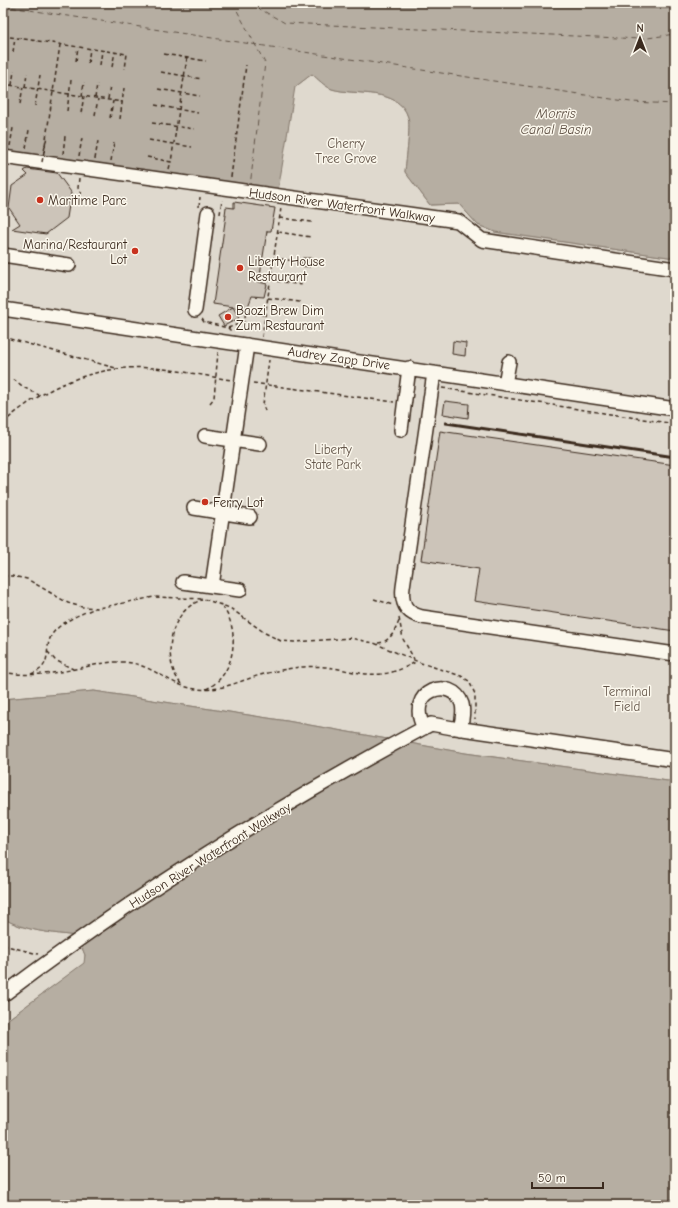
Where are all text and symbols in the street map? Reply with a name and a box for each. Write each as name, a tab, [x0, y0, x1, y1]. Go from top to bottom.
north arrow	[620, 18, 660, 58]
text: N	[636, 22, 644, 35]
water label: Morris Canal Basin	[520, 105, 592, 138]
park label: Cherry Tree Grove	[315, 136, 377, 166]
street label: Hudson River Waterfront Walkway	[248, 185, 436, 226]
place label: Maritime Parc	[48, 193, 126, 208]
marker: Maritime Parc	[35, 195, 45, 205]
place label: Marina/Restaurant Lot	[23, 237, 128, 267]
marker: Marina/Restaurant Lot	[130, 246, 140, 256]
place label: Liberty House Restaurant	[248, 254, 325, 284]
marker: Liberty House Restaurant	[235, 263, 245, 273]
place label: Baozi Brew Dim Zum Restaurant	[236, 303, 325, 333]
marker: Baozi Brew Dim Zum Restaurant	[223, 312, 233, 322]
street label: Audrey Zapp Drive	[287, 343, 392, 373]
park label: Liberty State Park	[305, 442, 362, 472]
place label: Ferry Lot	[213, 495, 265, 510]
marker: Ferry Lot	[200, 497, 210, 507]
park label: Terminal Field	[603, 684, 651, 714]
street label: Hudson River Waterfront Walkway	[126, 799, 294, 911]
scale bar	[532, 1164, 603, 1190]
text: 50 m	[538, 1171, 566, 1185]

